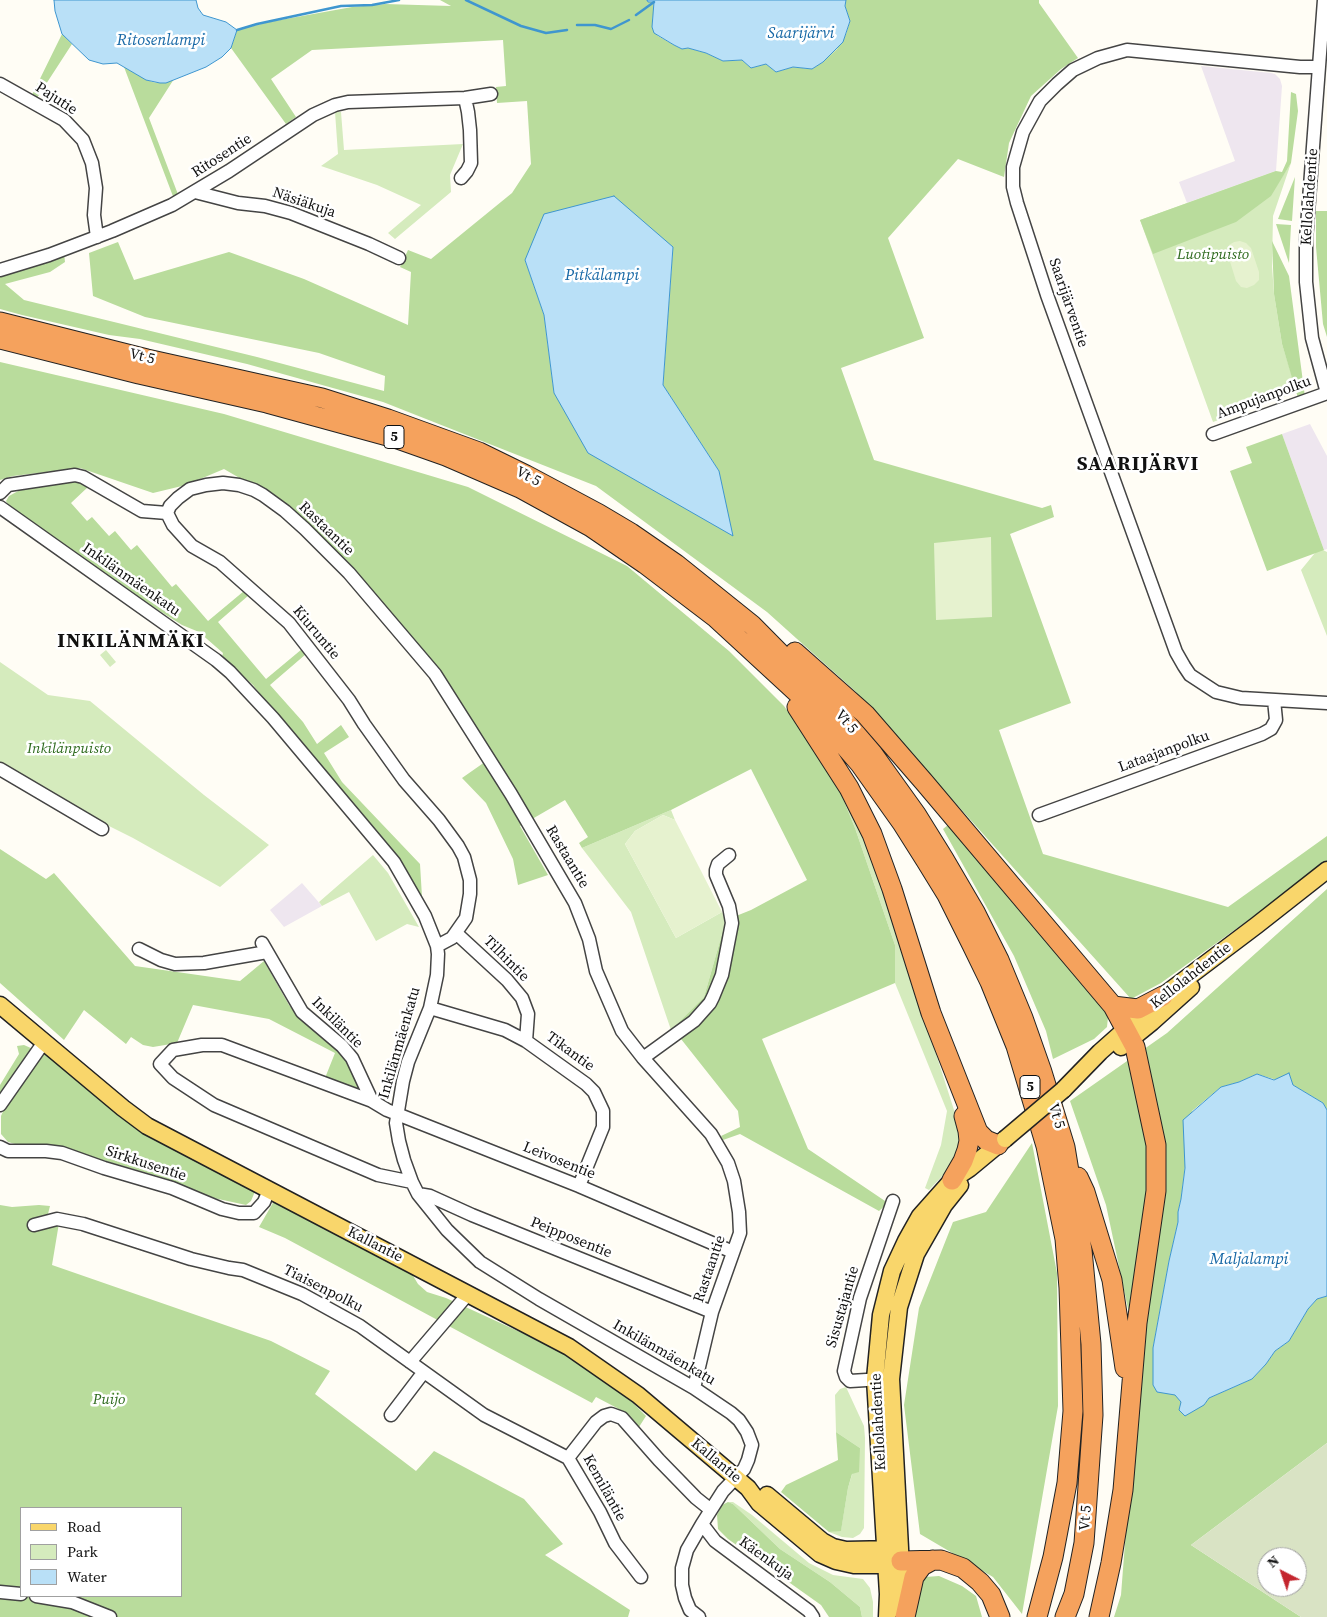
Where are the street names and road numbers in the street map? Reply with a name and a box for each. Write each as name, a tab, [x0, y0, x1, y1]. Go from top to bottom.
street label: Pajutie	[32, 79, 80, 119]
street label: Ritosentie	[189, 130, 255, 182]
street label: Kellolahdentie	[1298, 148, 1322, 246]
street label: Näsiäkuja	[270, 184, 338, 222]
street label: Saarijärventie	[1044, 256, 1092, 350]
street label: Vt 5	[128, 345, 156, 369]
street label: Ampujanpolku	[1214, 373, 1314, 423]
road number: 5	[384, 426, 404, 448]
street label: Vt 5	[513, 463, 543, 491]
street label: Rastaantie	[295, 498, 357, 560]
street label: Inkilänmäenkatu	[78, 539, 184, 621]
street label: Kiuruntie	[288, 603, 344, 663]
street label: Vt 5	[831, 706, 861, 738]
street label: Lataajanpolku	[1116, 727, 1212, 777]
street label: Rastaantie	[541, 822, 593, 892]
street label: Tilhintie	[479, 932, 533, 986]
street label: Kellolahdentie	[1147, 939, 1235, 1013]
street label: Inkilänmäenkatu	[375, 985, 425, 1101]
street label: Inkiläntie	[308, 994, 366, 1052]
street label: Tikantie	[542, 1028, 598, 1076]
road number: 5	[1020, 1076, 1040, 1098]
street label: Vt 5	[1044, 1101, 1068, 1131]
street label: Leivosentie	[520, 1138, 598, 1184]
street label: Sirkkusentie	[103, 1143, 189, 1185]
street label: Peipposentie	[528, 1214, 614, 1262]
street label: Kallantie	[344, 1223, 406, 1267]
street label: Rastaantie	[690, 1233, 730, 1305]
street label: Tiaisenpolku	[280, 1261, 366, 1317]
street label: Sisustajantie	[823, 1264, 863, 1350]
street label: Inkilänmäenkatu	[609, 1316, 719, 1390]
street label: Kellolahdentie	[867, 1373, 891, 1471]
street label: Kallantie	[687, 1435, 745, 1487]
street label: Kemiläntie	[578, 1452, 630, 1524]
street label: Vt 5	[1076, 1505, 1096, 1531]
street label: Käenkuja	[735, 1533, 797, 1585]

